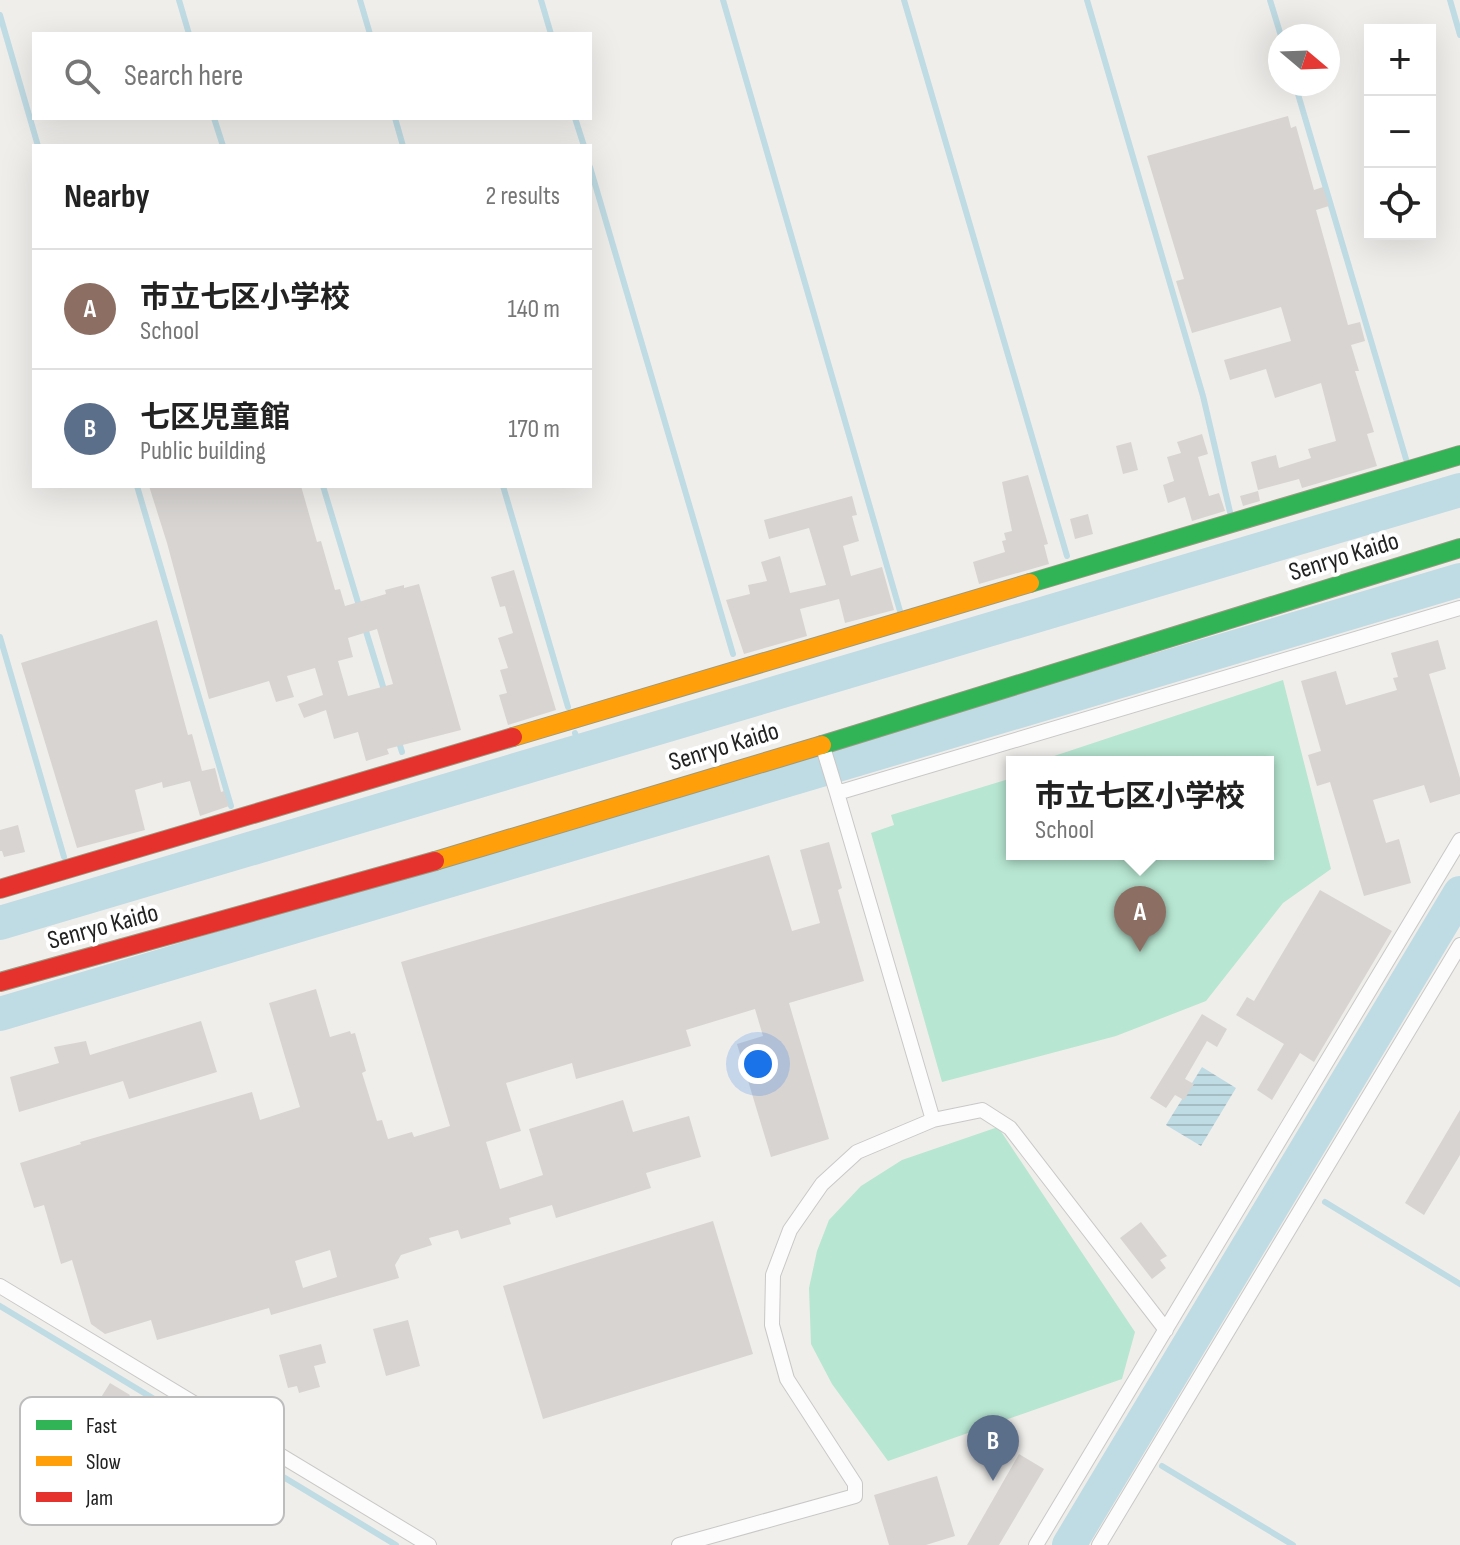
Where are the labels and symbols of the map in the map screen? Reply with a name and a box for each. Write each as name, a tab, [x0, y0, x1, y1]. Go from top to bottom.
north arrow	[1268, 24, 1340, 96]
street label: Senryo Kaido	[1285, 526, 1403, 588]
street label: Senryo Kaido	[665, 716, 783, 778]
pin: A	[1114, 886, 1166, 952]
street label: Senryo Kaido	[44, 897, 162, 957]
your location	[738, 1044, 778, 1084]
legend	[20, 1397, 284, 1525]
text: Fast	[86, 1413, 117, 1440]
pin: B	[967, 1415, 1019, 1481]
text: Slow	[86, 1449, 121, 1476]
text: Jam	[85, 1485, 113, 1512]

